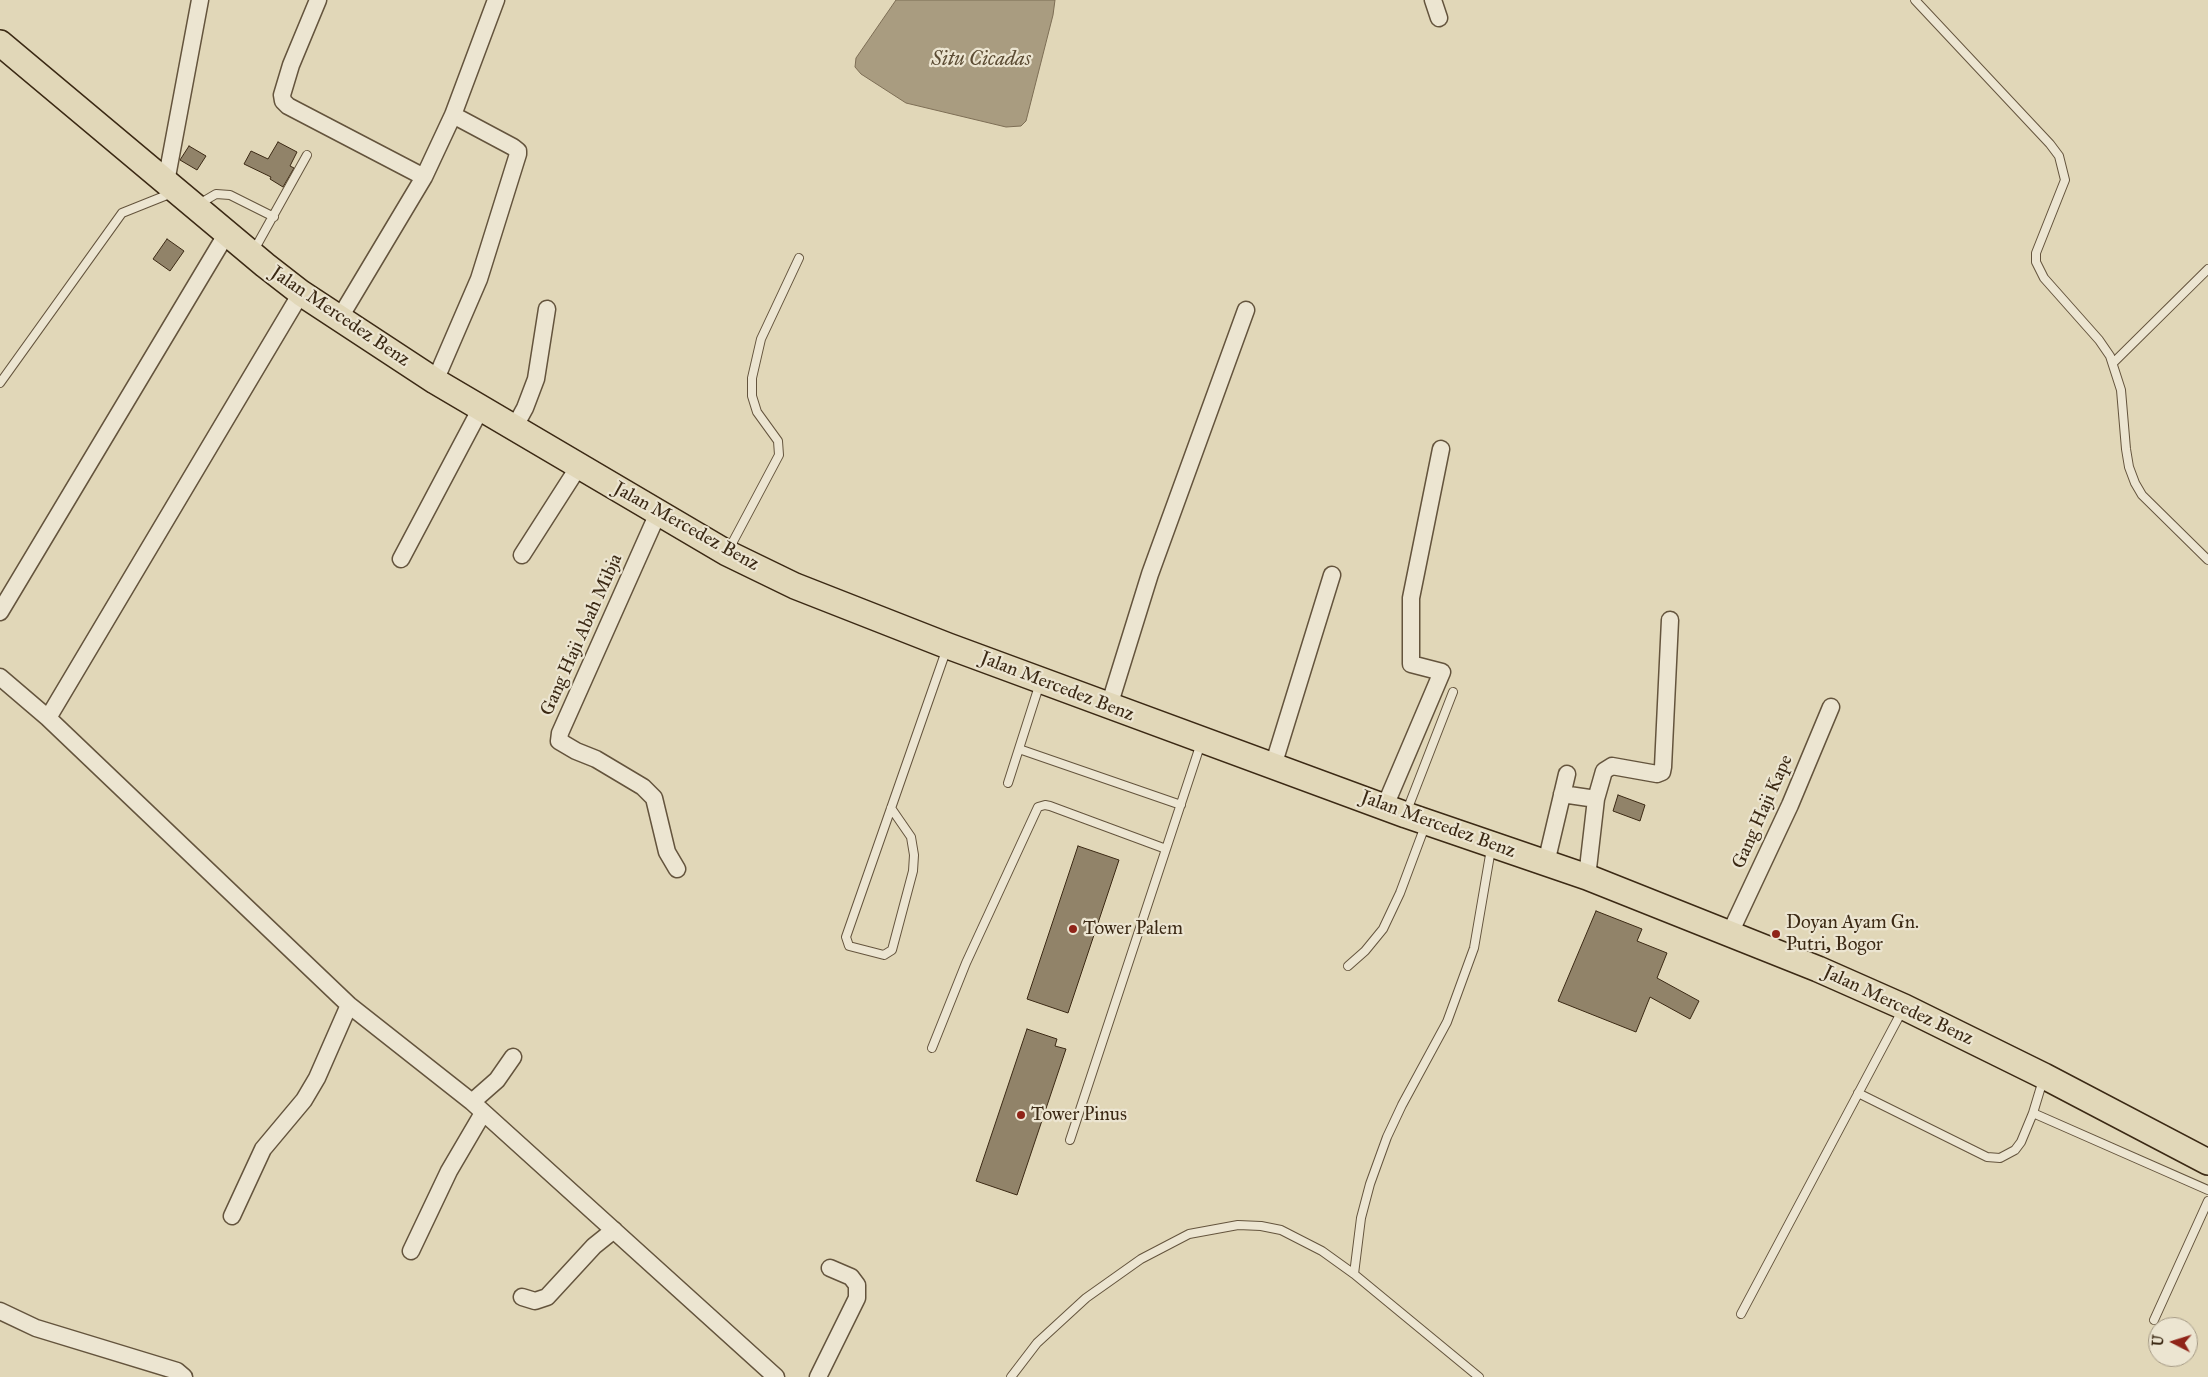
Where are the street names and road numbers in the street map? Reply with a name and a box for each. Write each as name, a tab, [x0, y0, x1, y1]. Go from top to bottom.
street label: Jalan Mercedez Benz	[266, 262, 414, 372]
street label: Jalan Mercedez Benz	[609, 478, 763, 576]
street label: Gang Haji Abah Mibja	[536, 550, 628, 720]
street label: Jalan Mercedez Benz	[977, 647, 1137, 727]
street label: Gang Haji Kape	[1728, 751, 1798, 873]
street label: Jalan Mercedez Benz	[1358, 786, 1518, 864]
street label: Jalan Mercedez Benz	[1819, 961, 1977, 1051]

